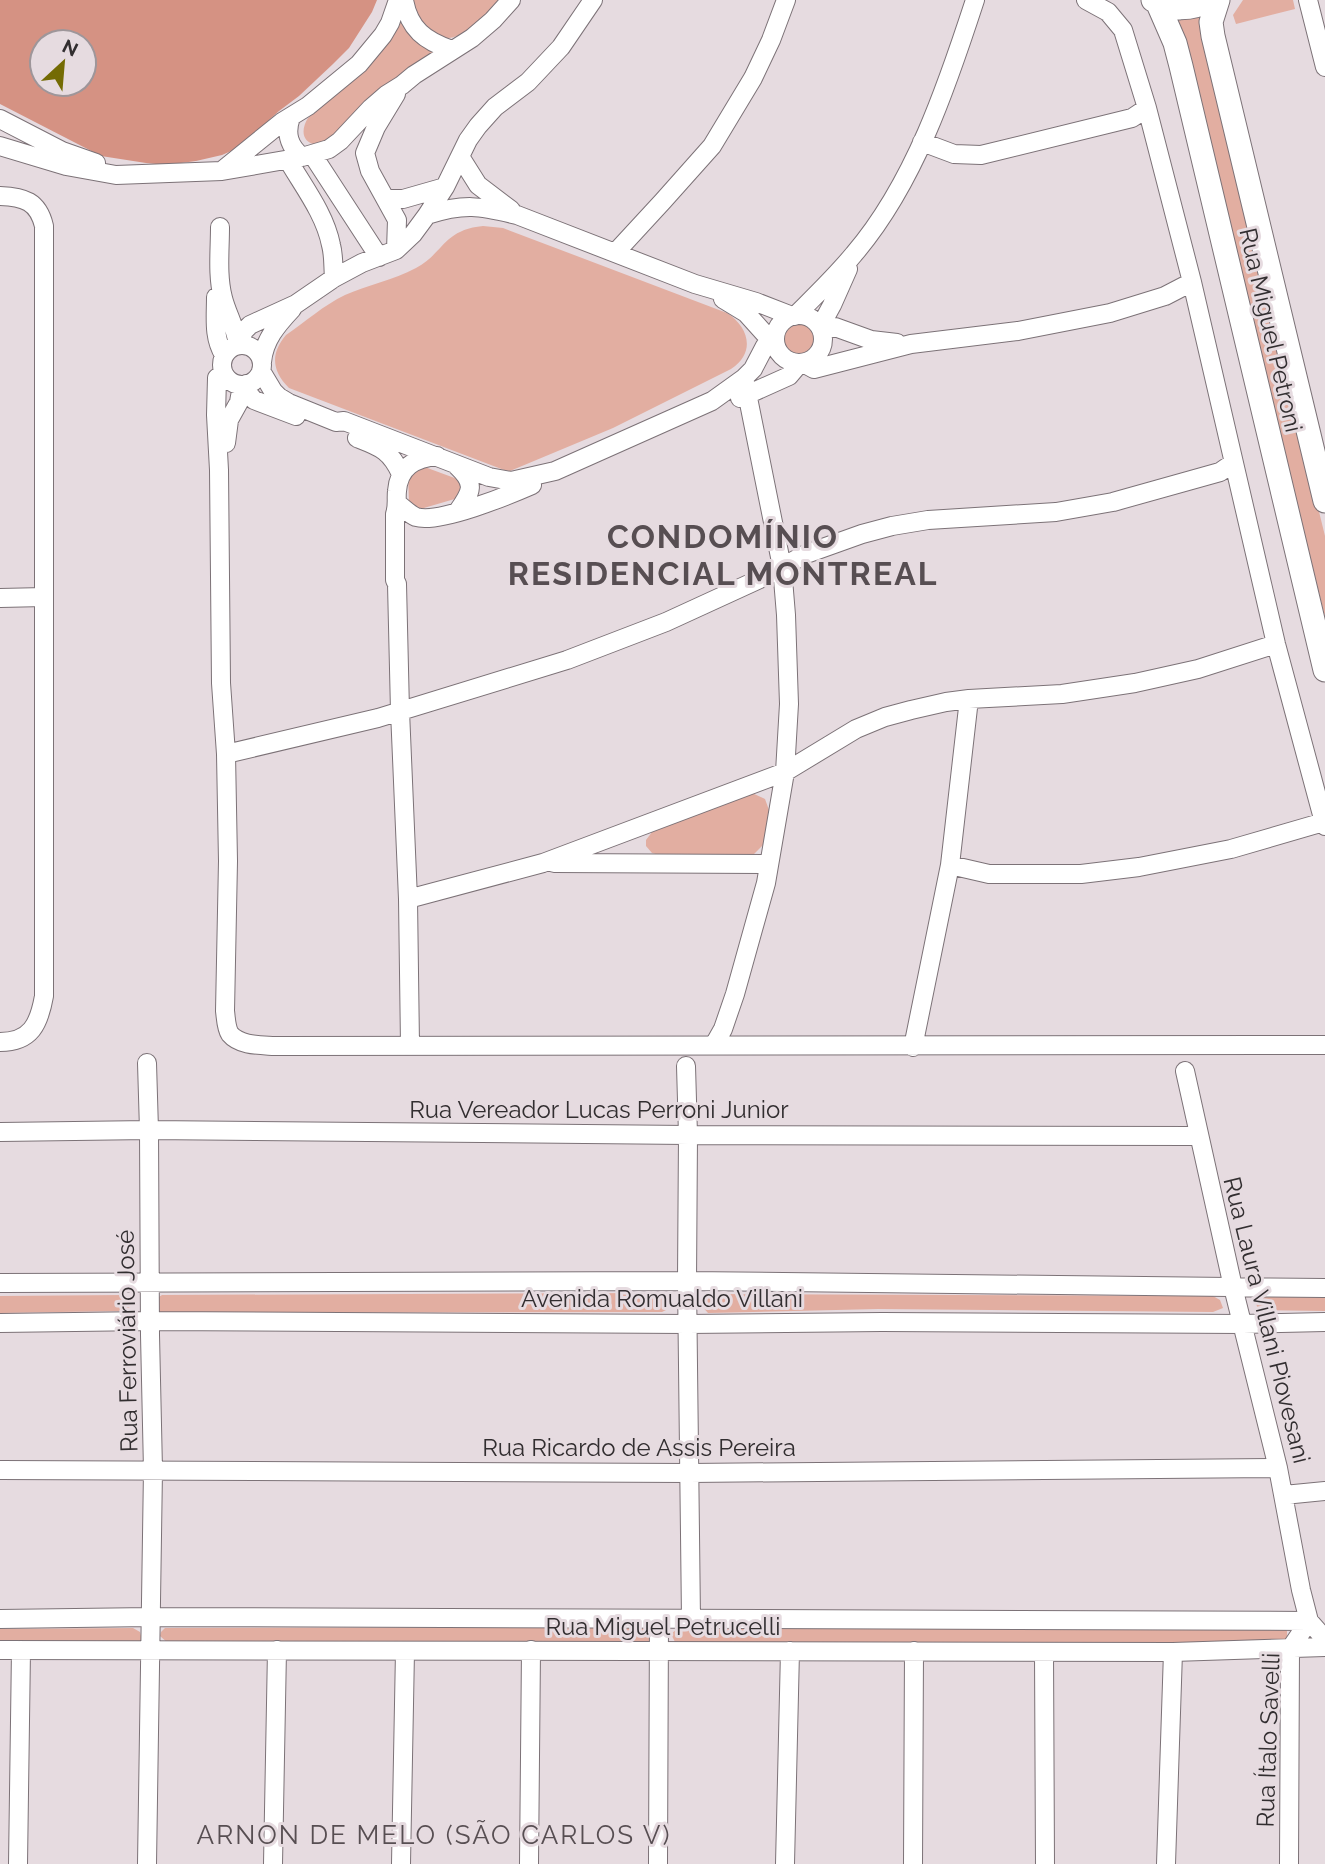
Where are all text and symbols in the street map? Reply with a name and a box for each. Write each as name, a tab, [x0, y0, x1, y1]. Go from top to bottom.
north arrow	[28, 28, 98, 98]
text: N	[59, 35, 82, 61]
street label: Rua Miguel Petroni	[1233, 225, 1309, 435]
district label: CONDOMÍNIO RESIDENCIAL MONTREAL	[508, 518, 938, 592]
street label: Rua Vereador Lucas Perroni Junior	[409, 1095, 789, 1124]
street label: Rua Laura Villani Piovesani	[1217, 1174, 1317, 1466]
street label: Rua Ferroviário José	[111, 1230, 143, 1452]
street label: Avenida Romualdo Villani	[521, 1284, 803, 1313]
street label: Rua Ricardo de Assis Pereira	[482, 1433, 796, 1462]
street label: Rua Miguel Petrucelli	[545, 1612, 781, 1641]
street label: Rua Ítalo Savelli	[1250, 1652, 1286, 1828]
district label: ARNON DE MELO (SÃO CARLOS V)	[197, 1820, 671, 1850]

